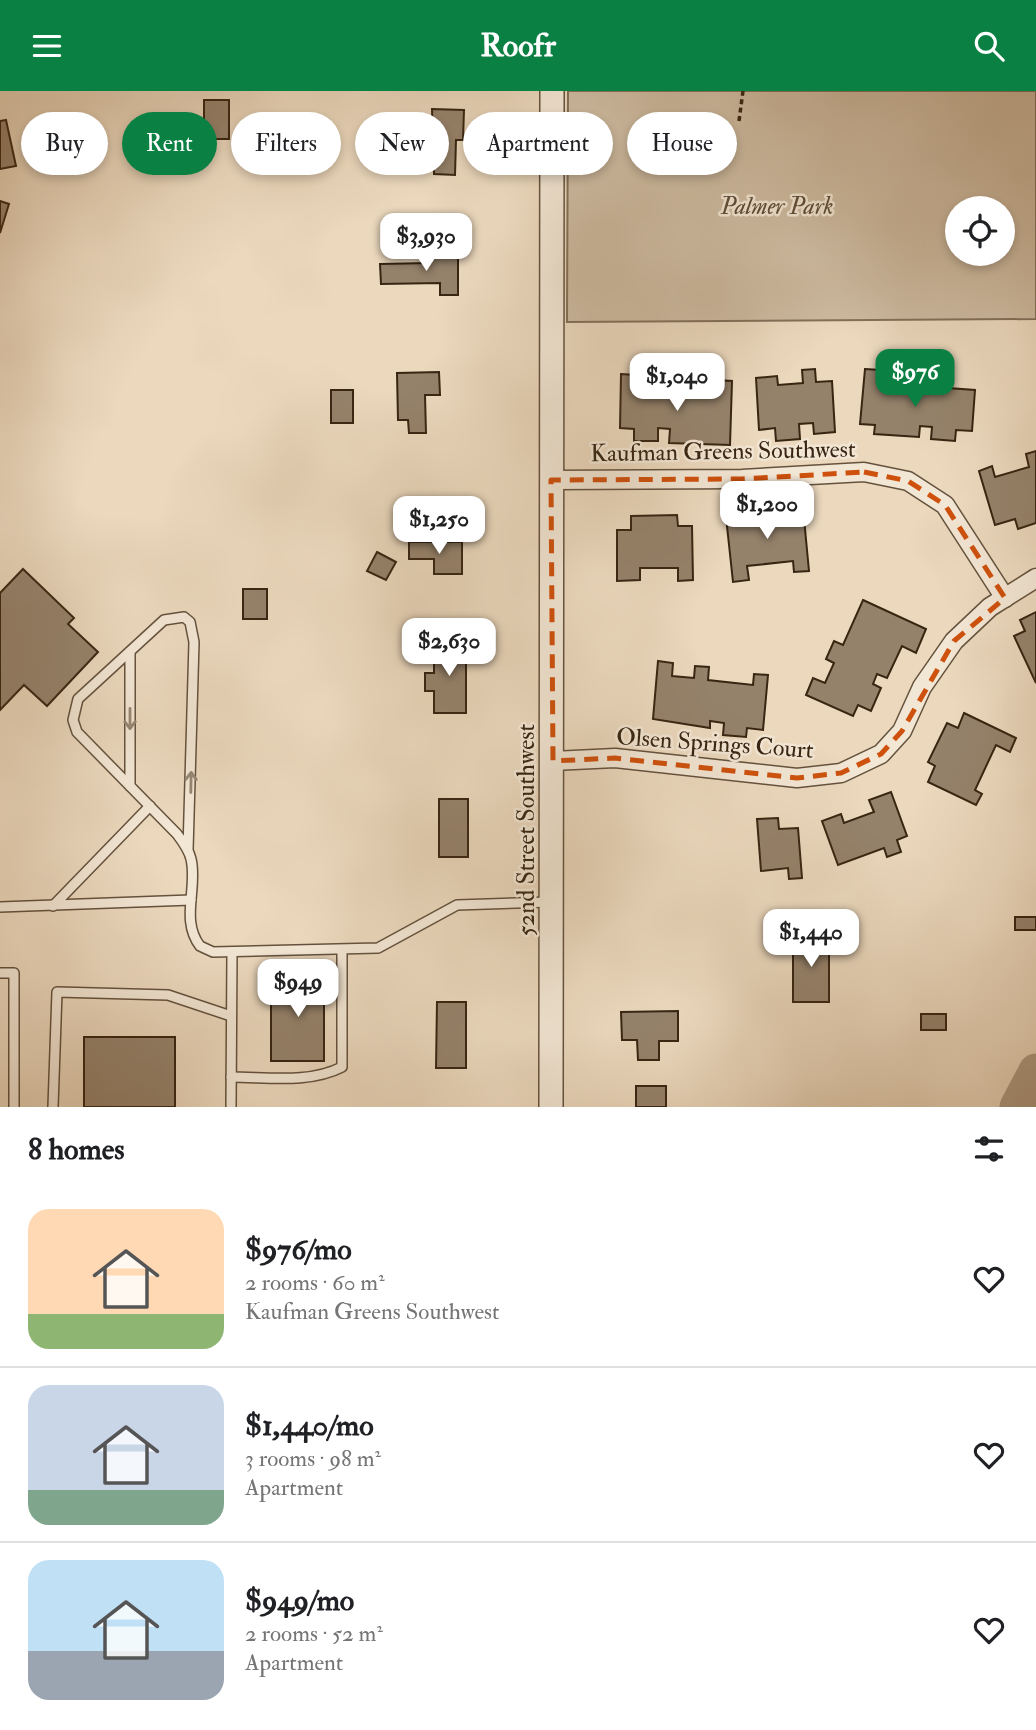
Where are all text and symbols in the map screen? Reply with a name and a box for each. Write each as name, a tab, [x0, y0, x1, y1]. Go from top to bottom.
text: Roofr	[480, 26, 556, 66]
icon: menu	[28, 27, 66, 65]
icon: search	[970, 27, 1008, 65]
chip: Buy	[21, 112, 108, 175]
chip: Rent	[122, 112, 217, 175]
chip: Filters	[231, 112, 341, 175]
chip: New	[355, 112, 449, 175]
chip: Apartment	[463, 112, 613, 175]
chip: House	[627, 112, 737, 175]
park label: Palmer Park	[719, 191, 834, 222]
map controls	[945, 196, 1015, 266]
button: locate	[945, 196, 1015, 266]
pin: $3,930	[369, 213, 483, 273]
text: $3,930	[396, 221, 456, 250]
pin: $976	[874, 349, 956, 409]
pin: $1,040	[620, 353, 734, 413]
text: $976	[892, 357, 938, 386]
text: $1,040	[646, 361, 708, 390]
street label: Kaufman Greens Southwest	[590, 434, 856, 469]
pin: $1,200	[710, 482, 824, 541]
text: $1,200	[736, 489, 798, 518]
pin: $1,250	[382, 497, 496, 556]
text: $1,250	[409, 504, 469, 533]
pin: $2,630	[392, 619, 506, 678]
text: $2,630	[418, 626, 480, 655]
one-way arrow	[123, 707, 137, 730]
street label: Olsen Springs Court	[615, 721, 815, 766]
street label: 52nd Street Southwest	[511, 723, 542, 936]
one-way arrow	[184, 771, 197, 794]
pin: $1,440	[754, 909, 868, 969]
text: $1,440	[779, 917, 843, 946]
pin: $949	[257, 960, 339, 1019]
text: $949	[274, 967, 323, 996]
icon: filters	[970, 1130, 1008, 1168]
text: 8 homes	[28, 1131, 125, 1168]
text: $976/mo	[245, 1231, 352, 1268]
icon: home	[84, 1237, 168, 1321]
icon: heart	[970, 1260, 1008, 1298]
text: 2 rooms · 60 m²	[245, 1268, 385, 1297]
text: Kaufman Greens Southwest	[245, 1297, 499, 1326]
text: $1,440/mo	[245, 1407, 374, 1444]
icon: home	[84, 1413, 168, 1497]
icon: heart	[970, 1436, 1008, 1474]
text: 3 rooms · 98 m²	[245, 1444, 381, 1473]
text: Apartment	[245, 1473, 343, 1502]
text: $949/mo	[245, 1582, 354, 1619]
icon: home	[84, 1588, 168, 1672]
icon: heart	[970, 1611, 1008, 1649]
text: 2 rooms · 52 m²	[245, 1619, 383, 1648]
text: Apartment	[245, 1648, 343, 1677]

